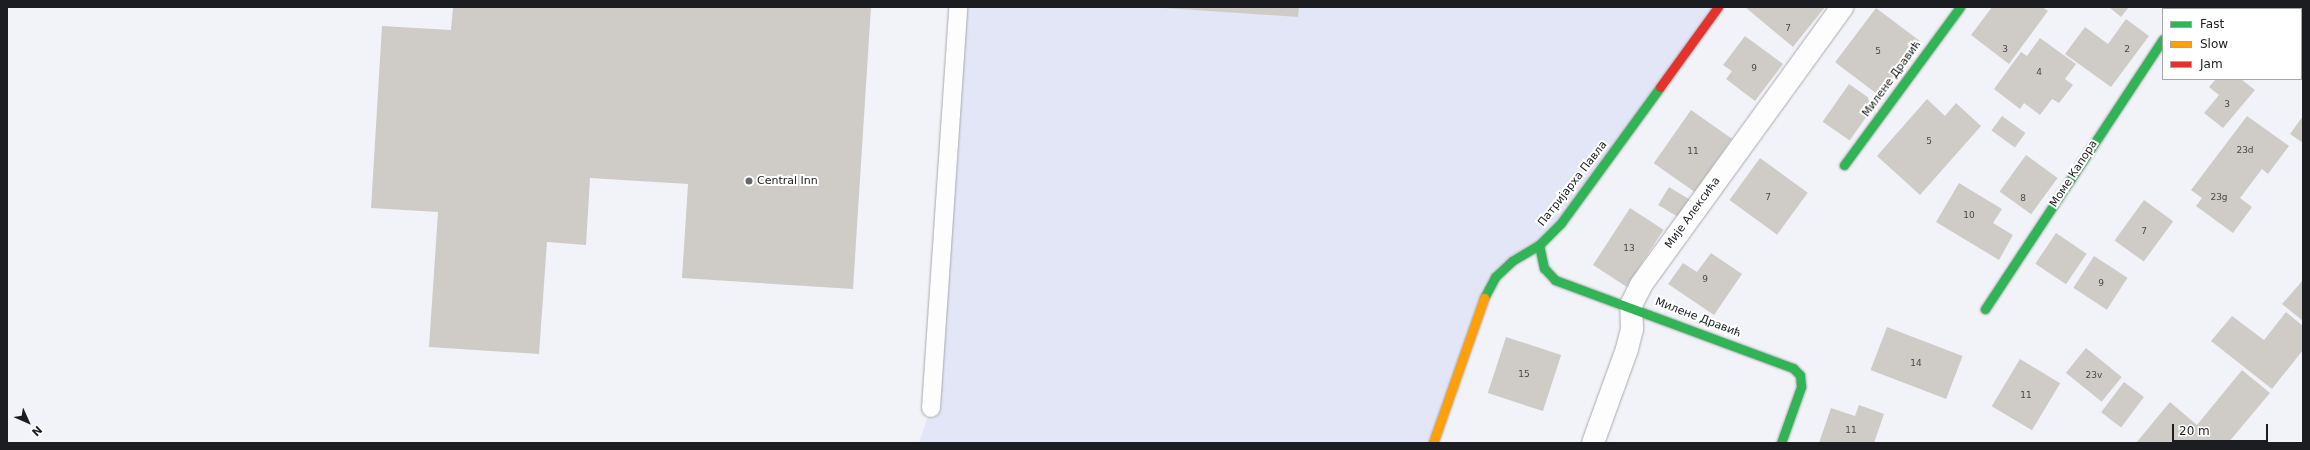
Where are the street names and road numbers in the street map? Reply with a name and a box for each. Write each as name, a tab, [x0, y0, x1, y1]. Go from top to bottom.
street label: Милене Дравић	[1860, 38, 1924, 120]
street label: Моме Капора	[2048, 138, 2100, 210]
street label: Патријарха Павла	[1536, 139, 1610, 229]
street label: Мије Алексића	[1663, 175, 1723, 251]
street label: Милене Дравић	[1653, 296, 1743, 340]

